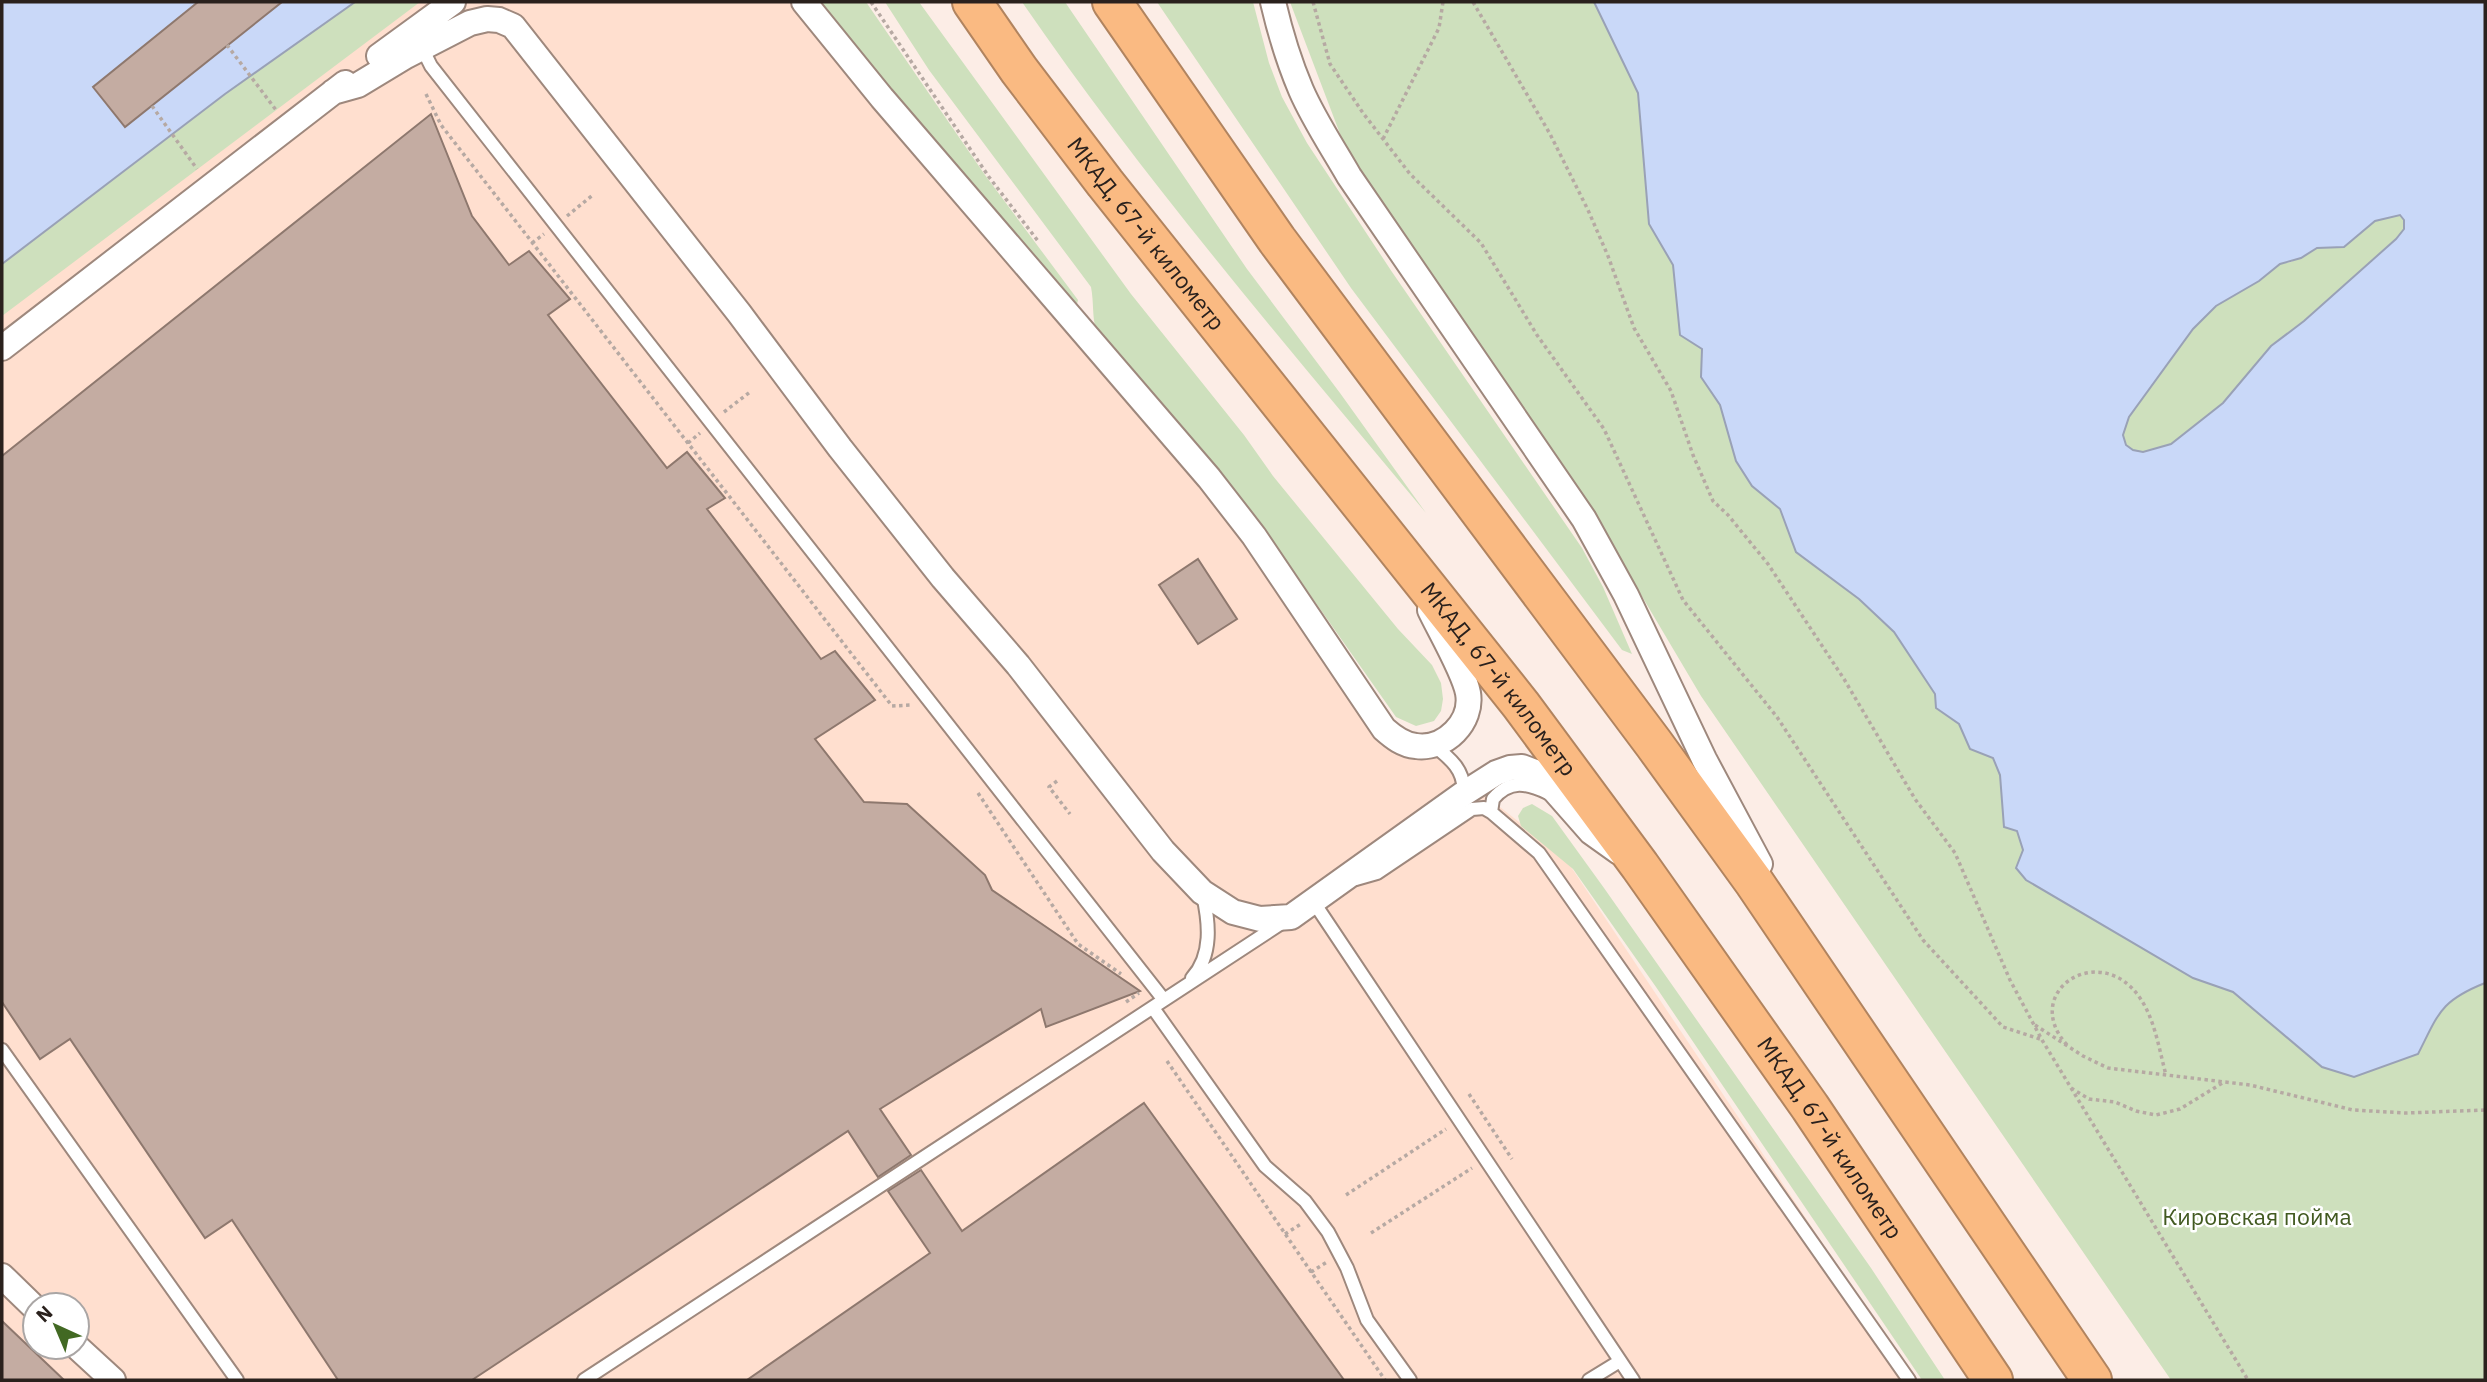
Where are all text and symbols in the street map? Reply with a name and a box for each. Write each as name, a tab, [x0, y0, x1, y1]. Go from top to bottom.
street label: МКАД, 67-й километр	[1061, 131, 1232, 336]
street label: МКАД, 67-й километр	[1415, 575, 1584, 782]
street label: МКАД, 67-й километр	[1751, 1031, 1910, 1244]
park label: Кировская пойма	[2162, 1201, 2352, 1231]
north arrow	[21, 1291, 91, 1361]
text: N	[31, 1300, 57, 1327]

